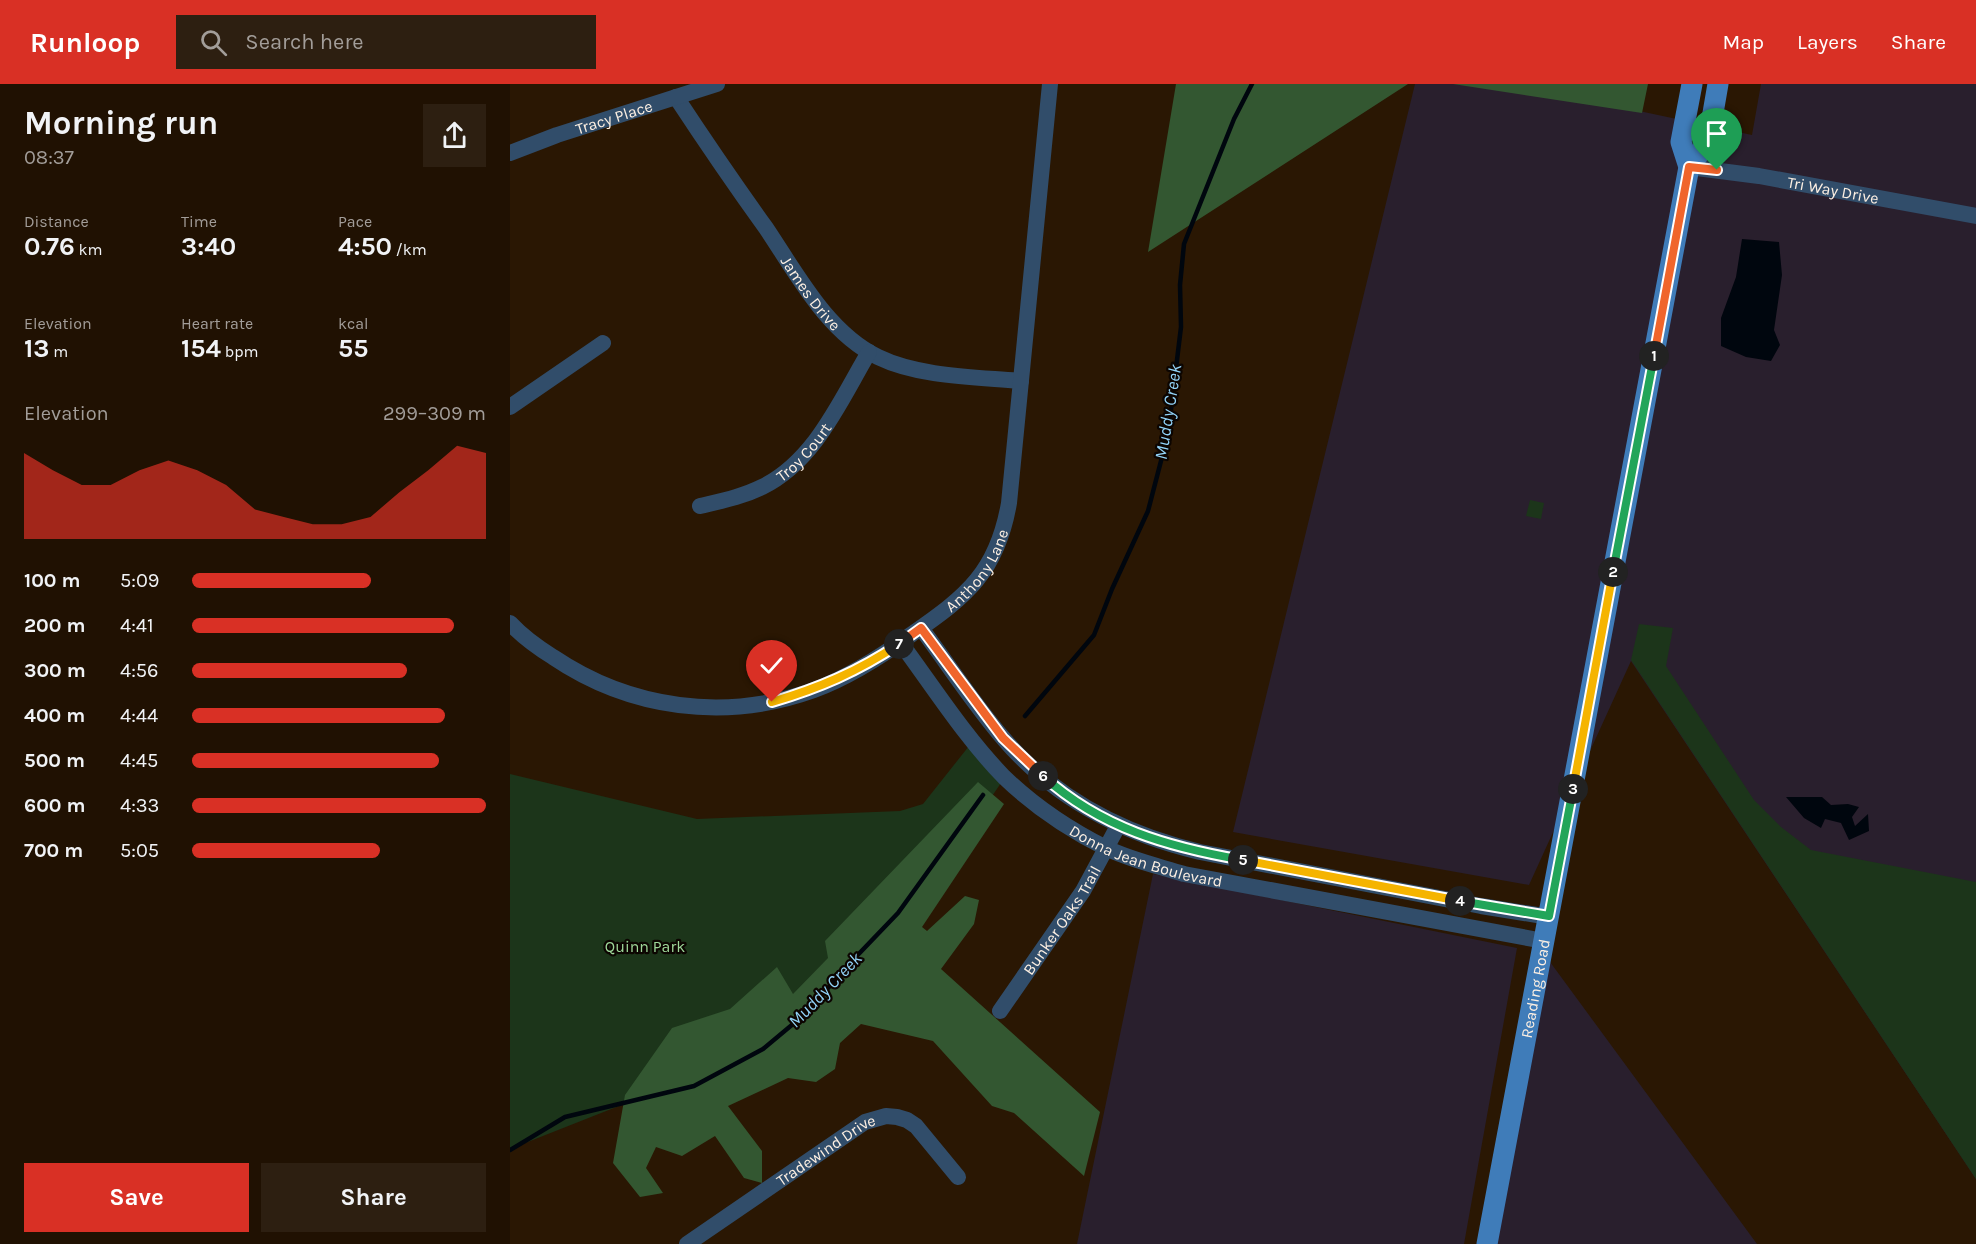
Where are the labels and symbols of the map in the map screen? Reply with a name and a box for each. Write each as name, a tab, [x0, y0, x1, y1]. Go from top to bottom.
street label: Tracy Place	[573, 96, 655, 138]
pin	[1691, 108, 1742, 170]
street label: Tri Way Drive	[1786, 172, 1880, 208]
street label: James Drive	[777, 252, 844, 335]
pin: 1	[1639, 341, 1669, 371]
water label: Muddy Creek	[1150, 362, 1187, 461]
street label: Troy Court	[773, 419, 835, 486]
street label: Anthony Lane	[942, 527, 1012, 616]
pin: 2	[1598, 557, 1628, 587]
pin: 7	[884, 629, 914, 659]
pin	[746, 640, 797, 702]
pin: 6	[1028, 761, 1058, 791]
pin: 3	[1558, 774, 1588, 804]
street label: Donna Jean Boulevard	[1066, 821, 1224, 891]
pin: 5	[1228, 845, 1258, 875]
street label: Bunker Oaks Trail	[1019, 862, 1105, 979]
pin: 4	[1445, 886, 1475, 916]
park label: Quinn Park	[605, 937, 685, 956]
street label: Reading Road	[1517, 937, 1554, 1040]
water label: Muddy Creek	[784, 947, 867, 1032]
street label: Tradewind Drive	[773, 1111, 878, 1190]

